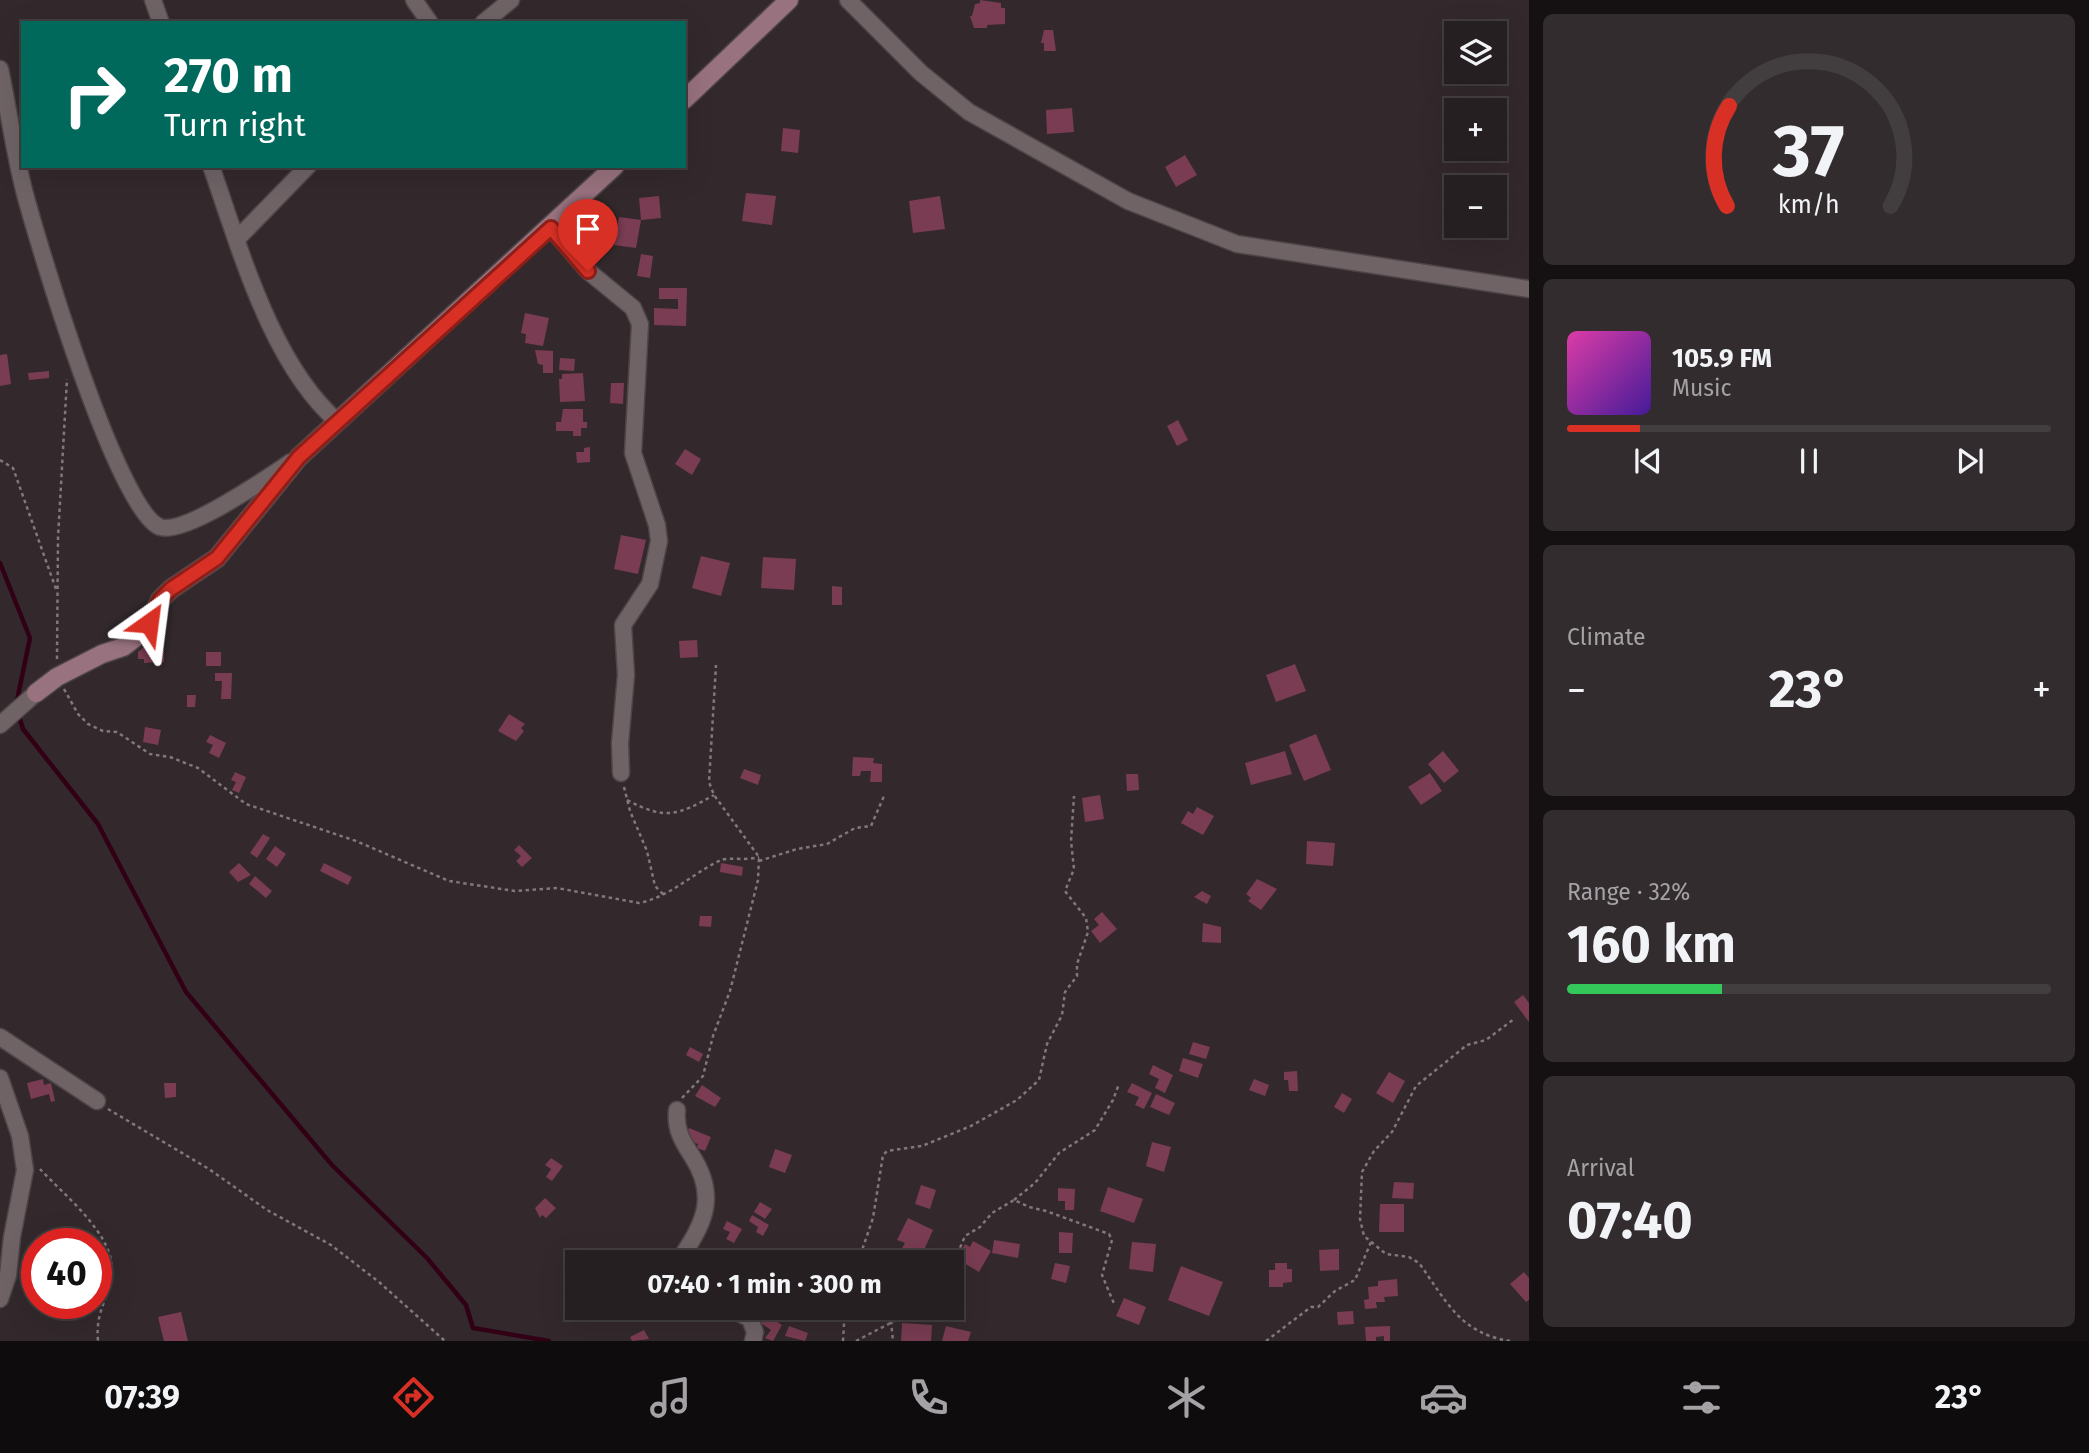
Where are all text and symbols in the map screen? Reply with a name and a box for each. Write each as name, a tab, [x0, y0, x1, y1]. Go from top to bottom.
map controls	[1444, 21, 1507, 238]
button: layers	[1444, 21, 1507, 84]
text: 270 m	[164, 46, 293, 105]
icon: right	[49, 49, 140, 140]
button: +	[1444, 98, 1507, 161]
text: Turn right	[164, 106, 306, 144]
text: 37	[1772, 108, 1845, 195]
button: −	[1444, 175, 1507, 238]
text: km/h	[1778, 190, 1840, 220]
pin	[558, 199, 618, 271]
icon: arrive	[569, 210, 607, 248]
text: 105.9 FM	[1672, 343, 1772, 374]
text: Music	[1672, 374, 1732, 402]
icon: previous	[1629, 442, 1667, 480]
icon: pause	[1790, 442, 1828, 480]
icon: next	[1951, 442, 1989, 480]
position arrow	[112, 586, 186, 660]
text: Climate	[1567, 623, 1646, 651]
text: 23°	[1769, 658, 1849, 721]
text: −	[1567, 667, 1586, 713]
text: +	[2032, 667, 2051, 713]
text: Range · 32%	[1567, 878, 1690, 906]
text: 160 km	[1567, 913, 1736, 976]
text: Arrival	[1567, 1154, 1634, 1182]
text: 07:40	[1567, 1189, 1693, 1252]
speed limit sign: 40	[21, 1228, 112, 1319]
text: 07:40 · 1 min · 300 m	[647, 1269, 882, 1300]
icon: directions	[389, 1373, 438, 1422]
icon: music	[646, 1373, 695, 1422]
icon: phone	[904, 1373, 953, 1422]
icon: climate	[1162, 1373, 1211, 1422]
icon: car	[1419, 1373, 1468, 1422]
icon: filters	[1677, 1373, 1726, 1422]
text: 07:39	[104, 1378, 180, 1416]
text: 23°	[1935, 1378, 1985, 1416]

